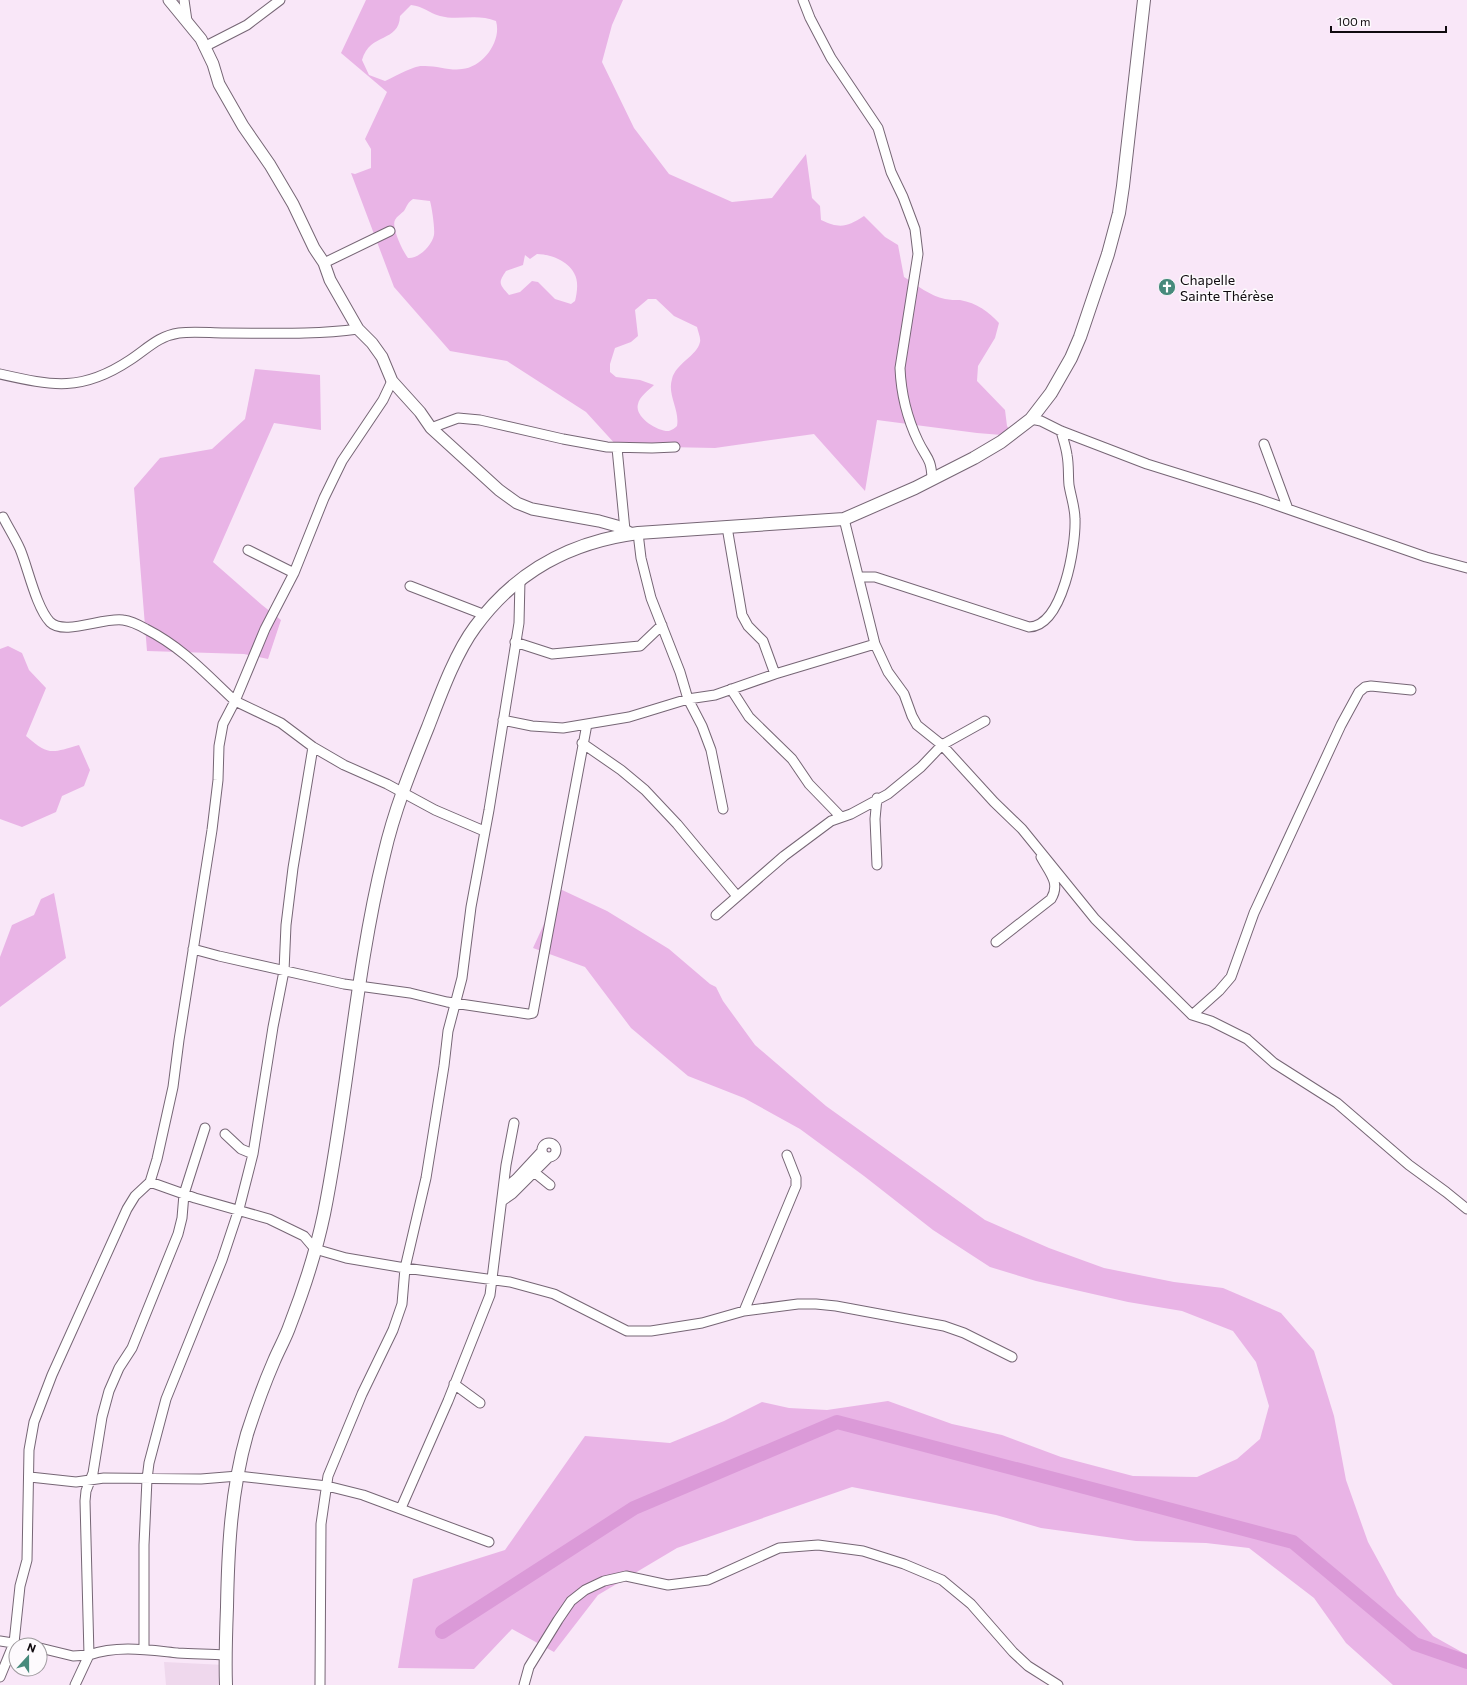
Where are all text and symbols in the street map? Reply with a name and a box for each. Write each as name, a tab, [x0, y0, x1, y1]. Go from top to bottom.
scale bar	[1331, 8, 1446, 34]
text: 100 m	[1337, 14, 1371, 28]
place label: Chapelle Sainte Thérèse	[1180, 271, 1274, 304]
church icon: Chapelle Sainte Thérèse	[1157, 277, 1177, 297]
north arrow	[8, 1637, 48, 1677]
text: N	[26, 1640, 38, 1655]

